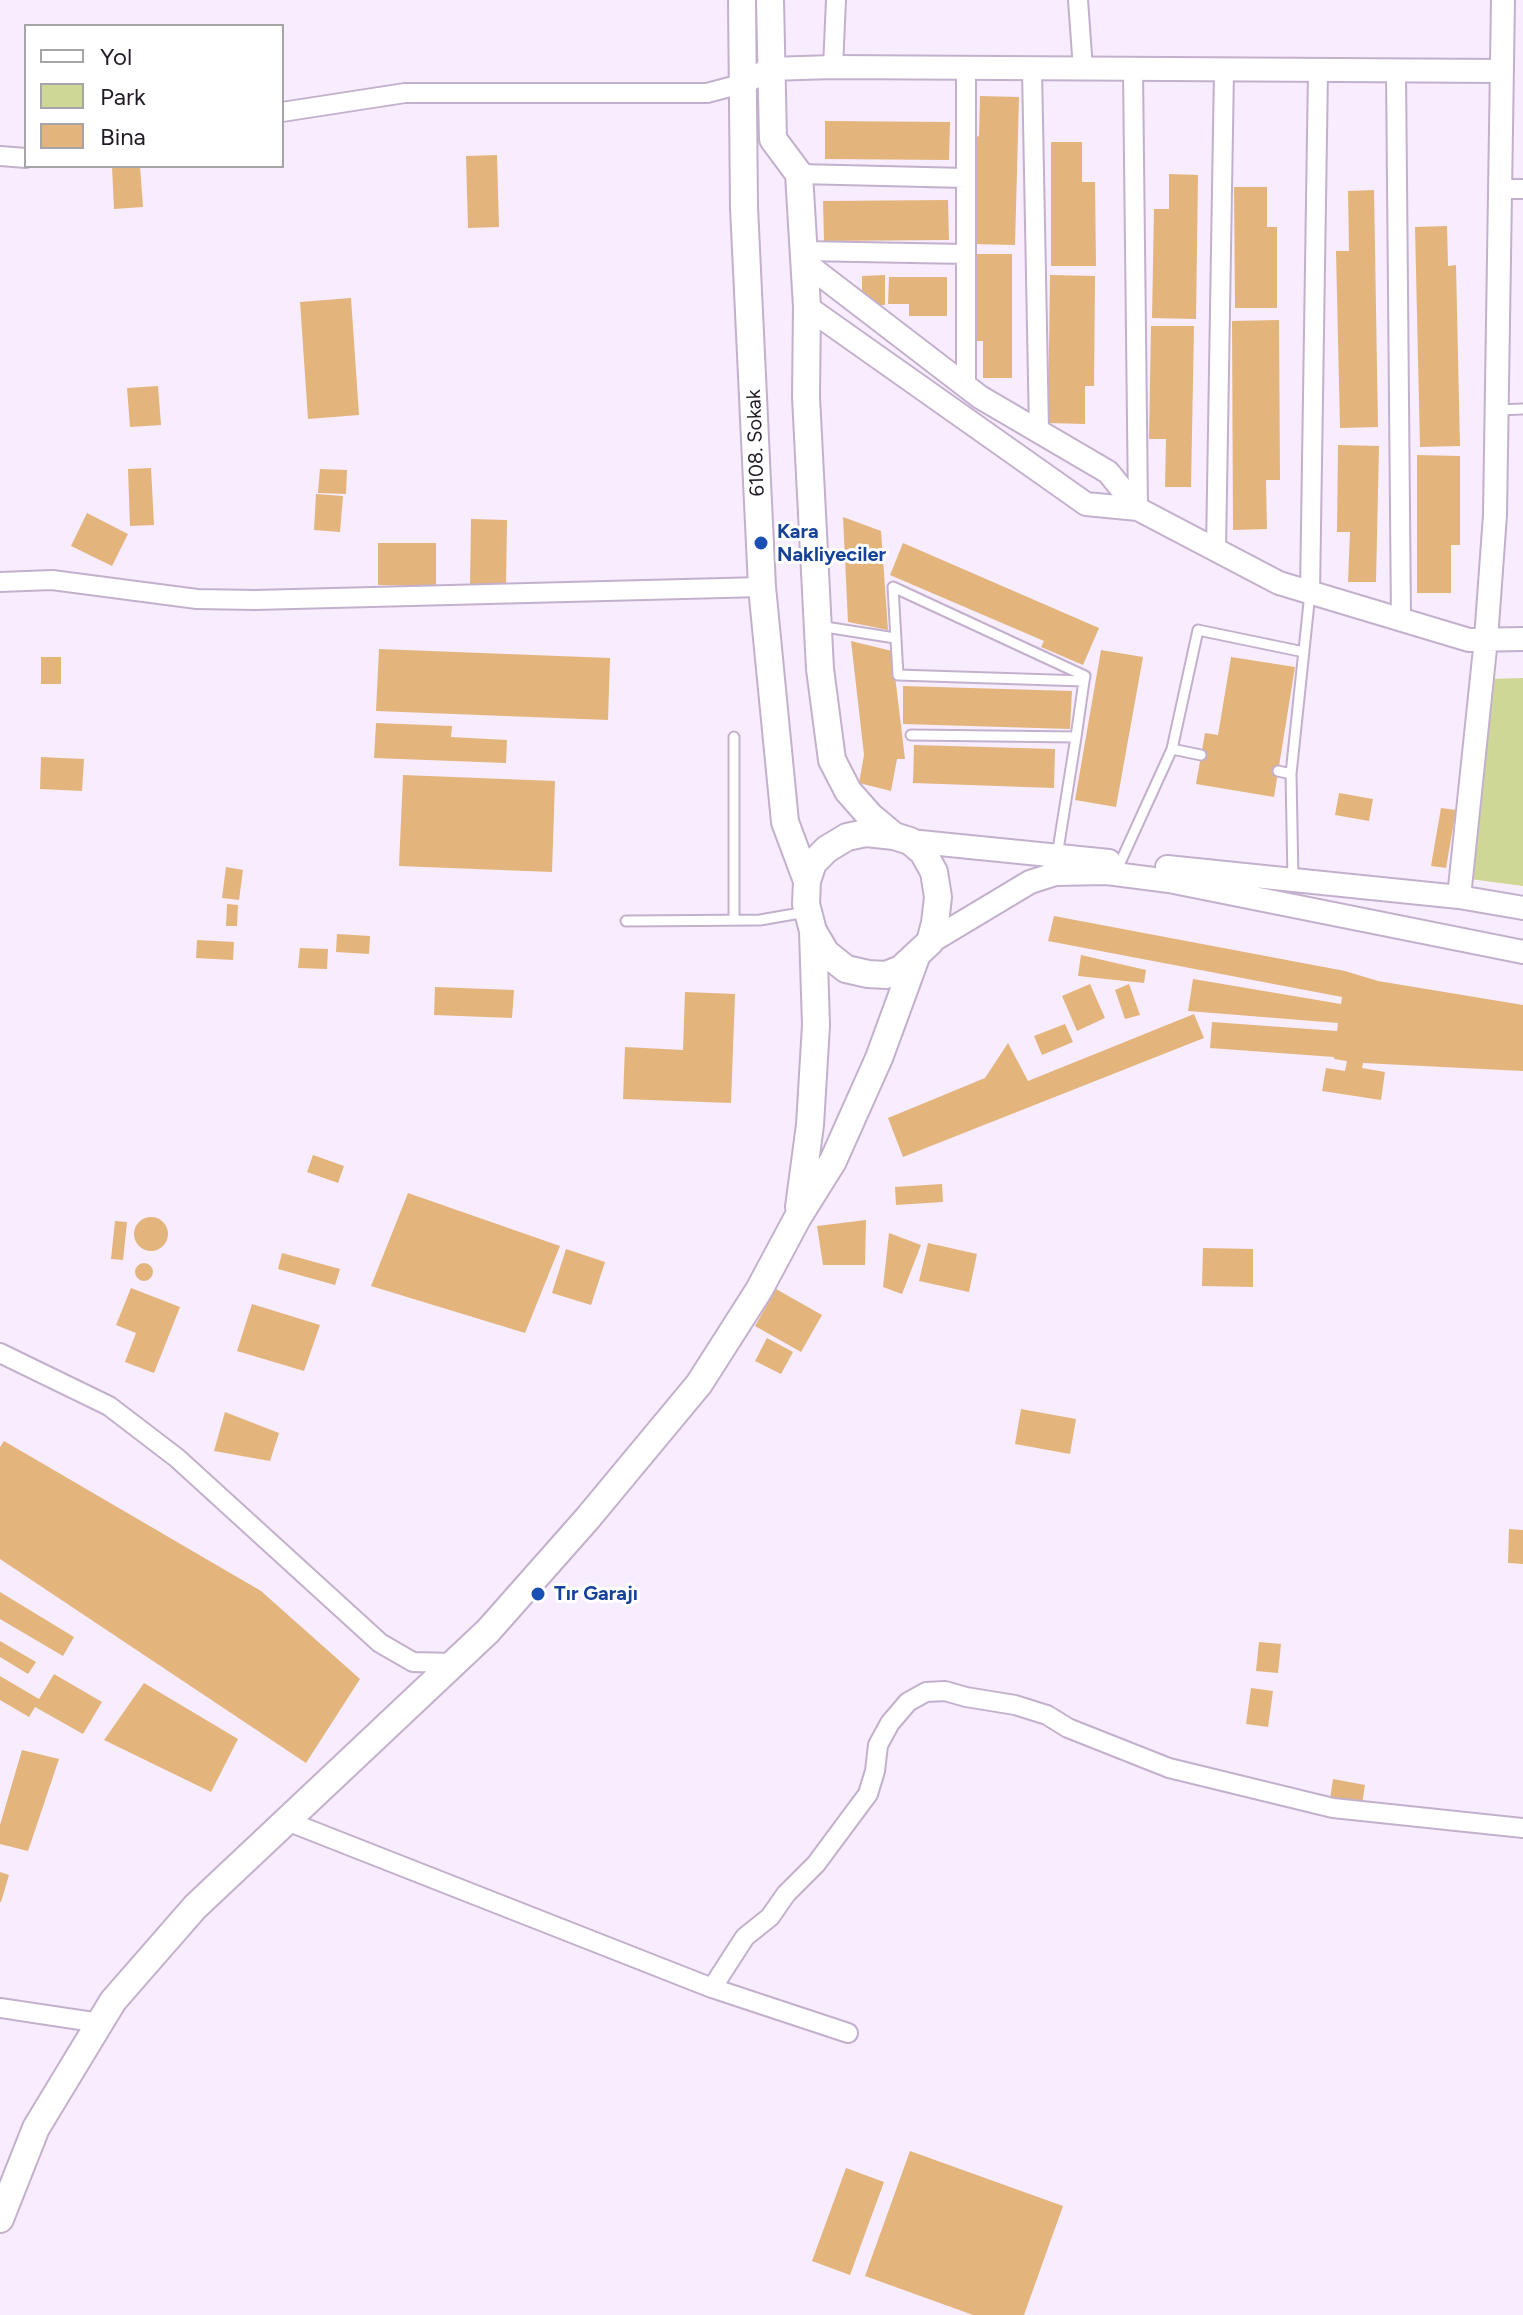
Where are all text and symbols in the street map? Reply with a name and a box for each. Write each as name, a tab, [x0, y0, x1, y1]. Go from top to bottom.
legend	[24, 24, 284, 168]
text: Yol	[100, 42, 132, 71]
text: Park	[100, 82, 146, 111]
text: Bina	[100, 122, 146, 151]
street label: 6108. Sokak	[742, 389, 770, 497]
place label: Kara Nakliyeciler	[777, 520, 886, 567]
marker: Kara Nakliyeciler	[752, 534, 770, 552]
place label: Tır Garajı	[554, 1582, 638, 1606]
marker: Tır Garajı	[529, 1585, 547, 1603]

